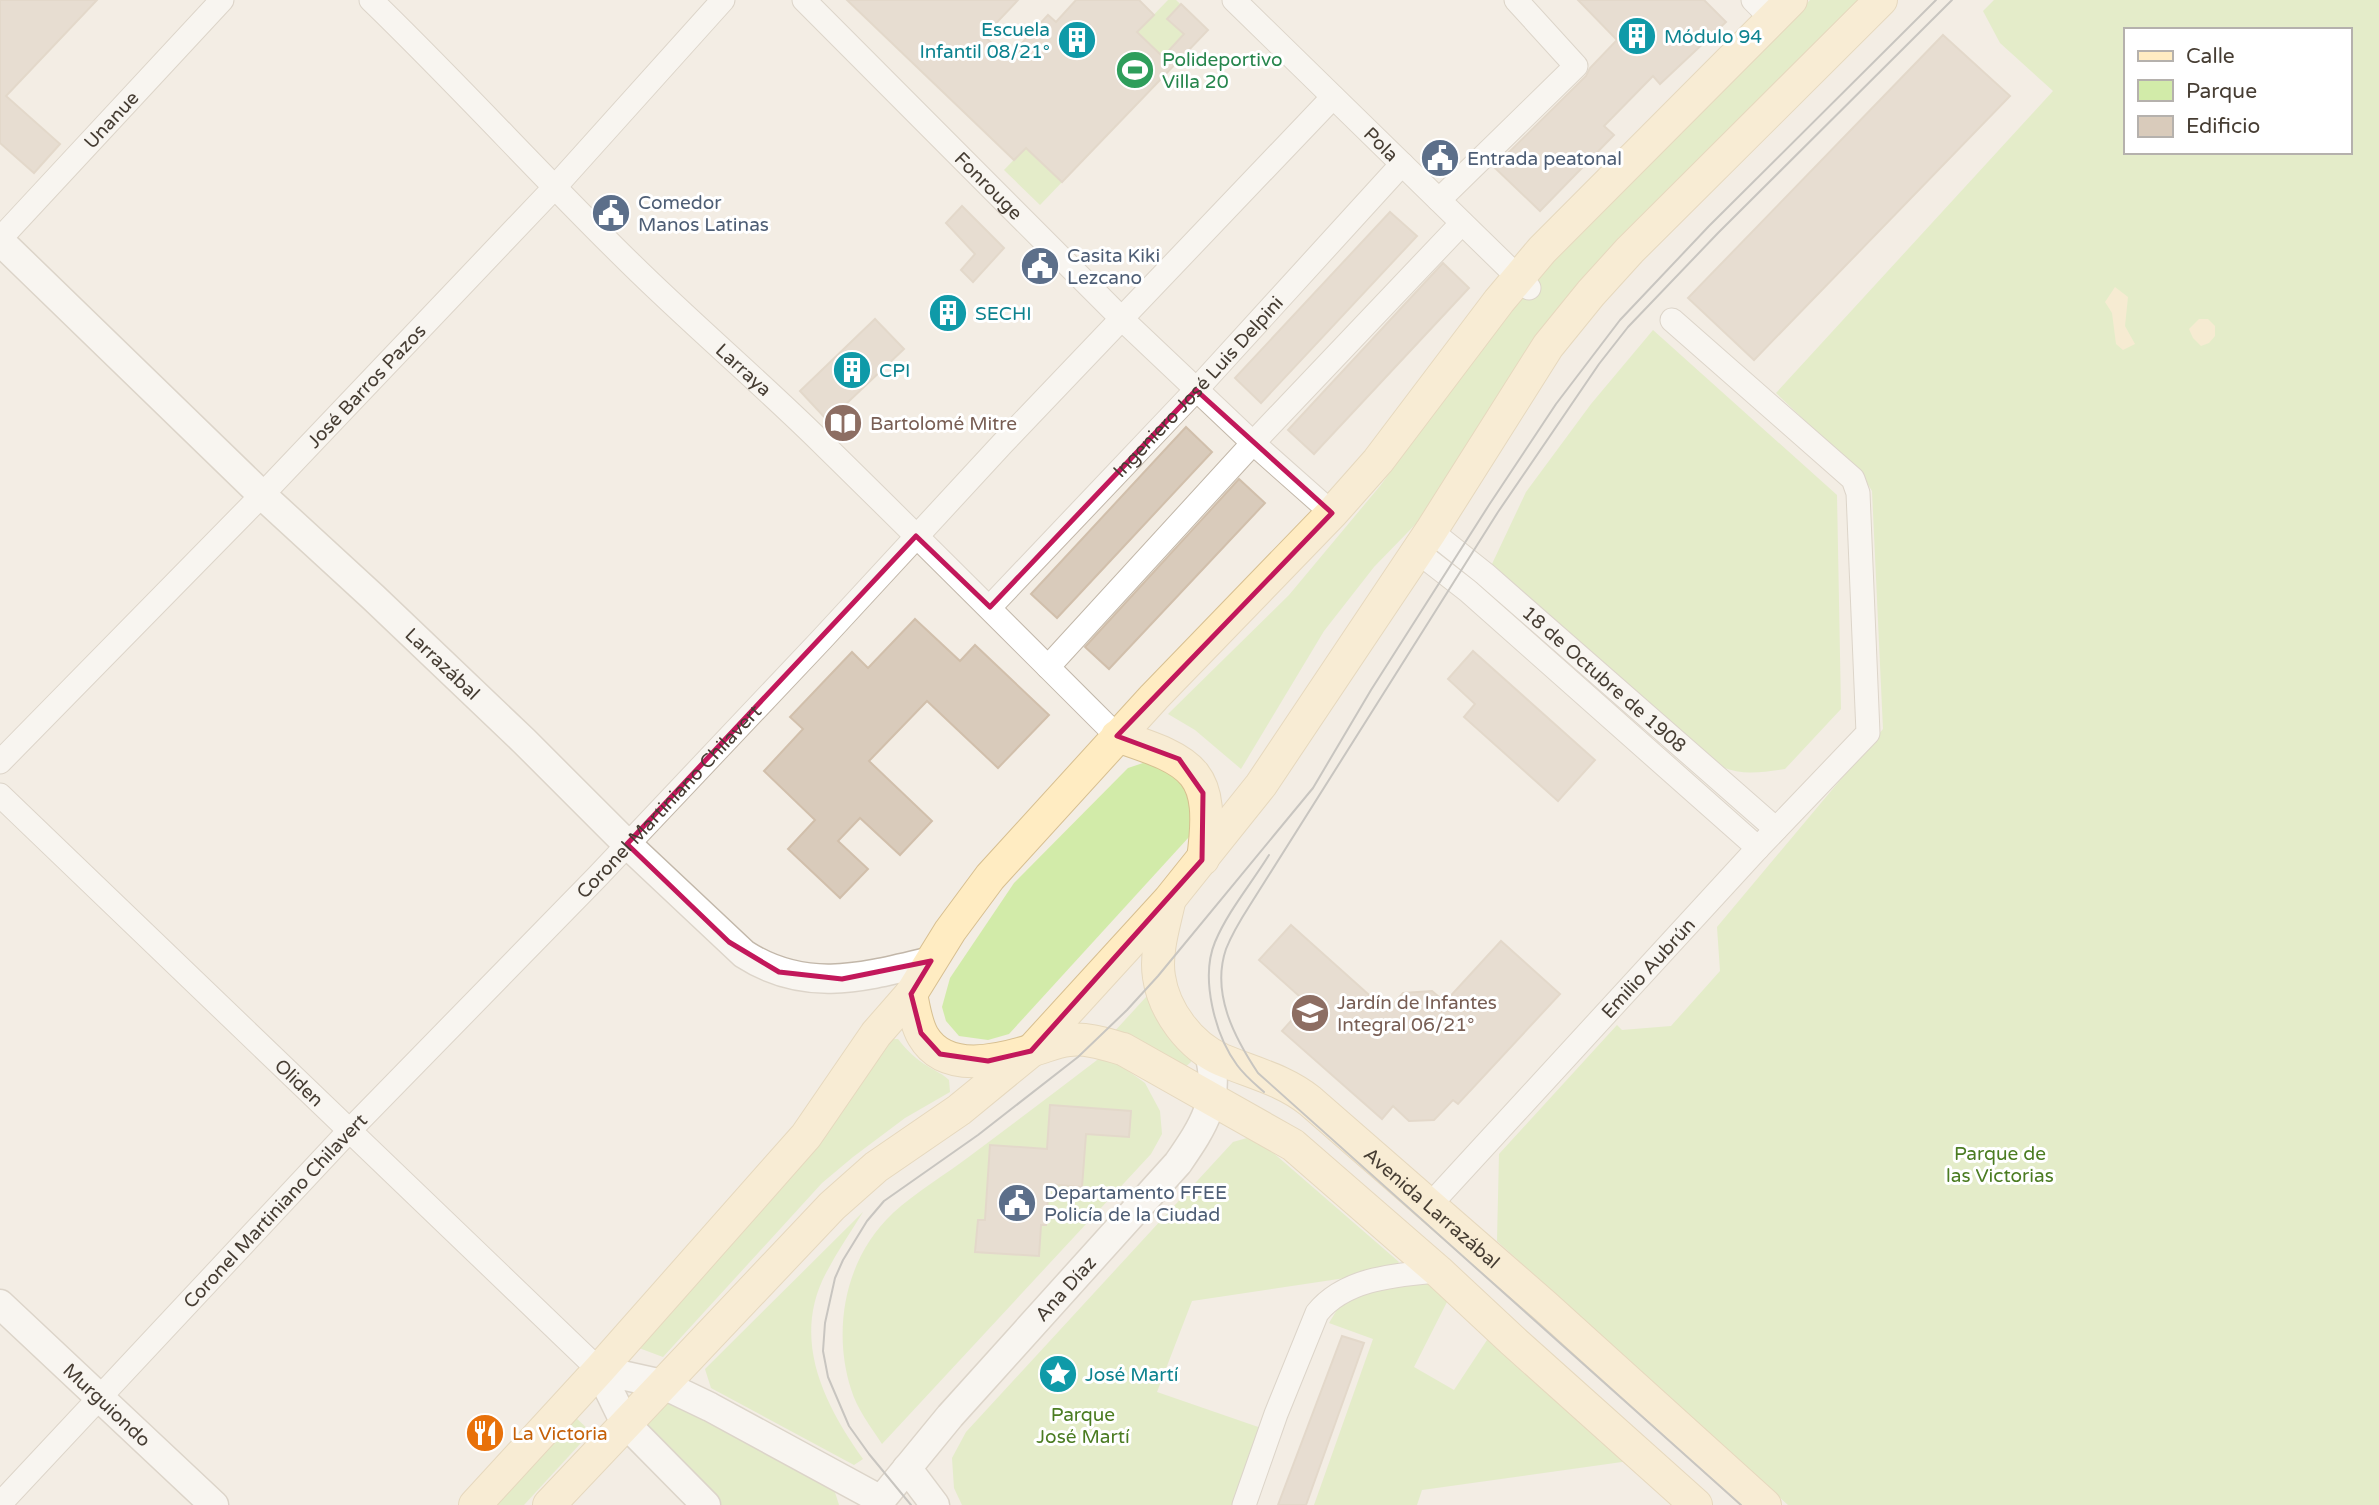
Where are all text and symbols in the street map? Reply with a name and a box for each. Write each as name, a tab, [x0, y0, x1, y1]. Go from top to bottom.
building icon: Módulo 94	[1616, 15, 1658, 57]
place label: Escuela Infantil 08/21°	[919, 19, 1050, 63]
building icon: Escuela Infantil 08/21°	[1056, 19, 1098, 61]
place label: Módulo 94	[1664, 26, 1762, 48]
legend	[2124, 28, 2351, 154]
text: Calle	[2186, 44, 2235, 69]
sports icon: Polideportivo Villa 20	[1114, 49, 1156, 91]
place label: Polideportivo Villa 20	[1162, 49, 1283, 93]
text: Parque	[2186, 79, 2257, 104]
street label: Unanue	[80, 87, 144, 153]
text: Edificio	[2186, 114, 2260, 139]
street label: Pola	[1359, 123, 1403, 166]
public building icon: Entrada peatonal	[1419, 137, 1461, 179]
street label: Fonrouge	[950, 148, 1027, 225]
place label: Entrada peatonal	[1467, 148, 1622, 170]
public building icon: Comedor Manos Latinas	[590, 192, 632, 234]
place label: Comedor Manos Latinas	[638, 192, 769, 236]
public building icon: Casita Kiki Lezcano	[1019, 245, 1061, 287]
place label: Casita Kiki Lezcano	[1067, 245, 1160, 289]
building icon: SECHI	[927, 292, 969, 334]
street label: Ingeniero José Luis Delpini	[1109, 292, 1288, 482]
place label: SECHI	[975, 303, 1032, 325]
street label: José Barros Pazos	[303, 320, 431, 453]
street label: Larraya	[711, 339, 776, 401]
building icon: CPI	[831, 349, 873, 391]
place label: CPI	[879, 360, 910, 382]
library icon: Bartolomé Mitre	[822, 402, 864, 444]
place label: Bartolomé Mitre	[870, 413, 1017, 435]
street label: 18 de Octubre de 1908	[1517, 602, 1690, 757]
street label: Larrazábal	[400, 624, 484, 705]
street label: Coronel Martiniano Chilavert	[572, 700, 766, 903]
street label: Emilio Aubrún	[1597, 914, 1700, 1023]
school or university icon: Jardín de Infantes Integral 06/21°	[1289, 992, 1331, 1034]
place label: Jardín de Infantes Integral 06/21°	[1337, 992, 1497, 1036]
street label: Oliden	[270, 1055, 328, 1112]
street label: Coronel Martiniano Chilavert	[179, 1109, 372, 1313]
street label: Avenida Larrazábal	[1359, 1143, 1504, 1273]
park label: Parque de las Victorias	[1946, 1143, 2054, 1187]
public building icon: Departamento FFEE Policía de la Ciudad	[996, 1182, 1038, 1224]
place label: Departamento FFEE Policía de la Ciudad	[1044, 1182, 1227, 1226]
street label: Ana Díaz	[1031, 1252, 1101, 1326]
place icon: José Martí	[1037, 1353, 1079, 1395]
street label: Murguiondo	[58, 1359, 155, 1452]
place label: José Martí	[1085, 1364, 1179, 1386]
park label: Parque José Martí	[1036, 1404, 1130, 1448]
restaurant icon: La Victoria	[464, 1412, 506, 1454]
place label: La Victoria	[512, 1423, 608, 1445]

